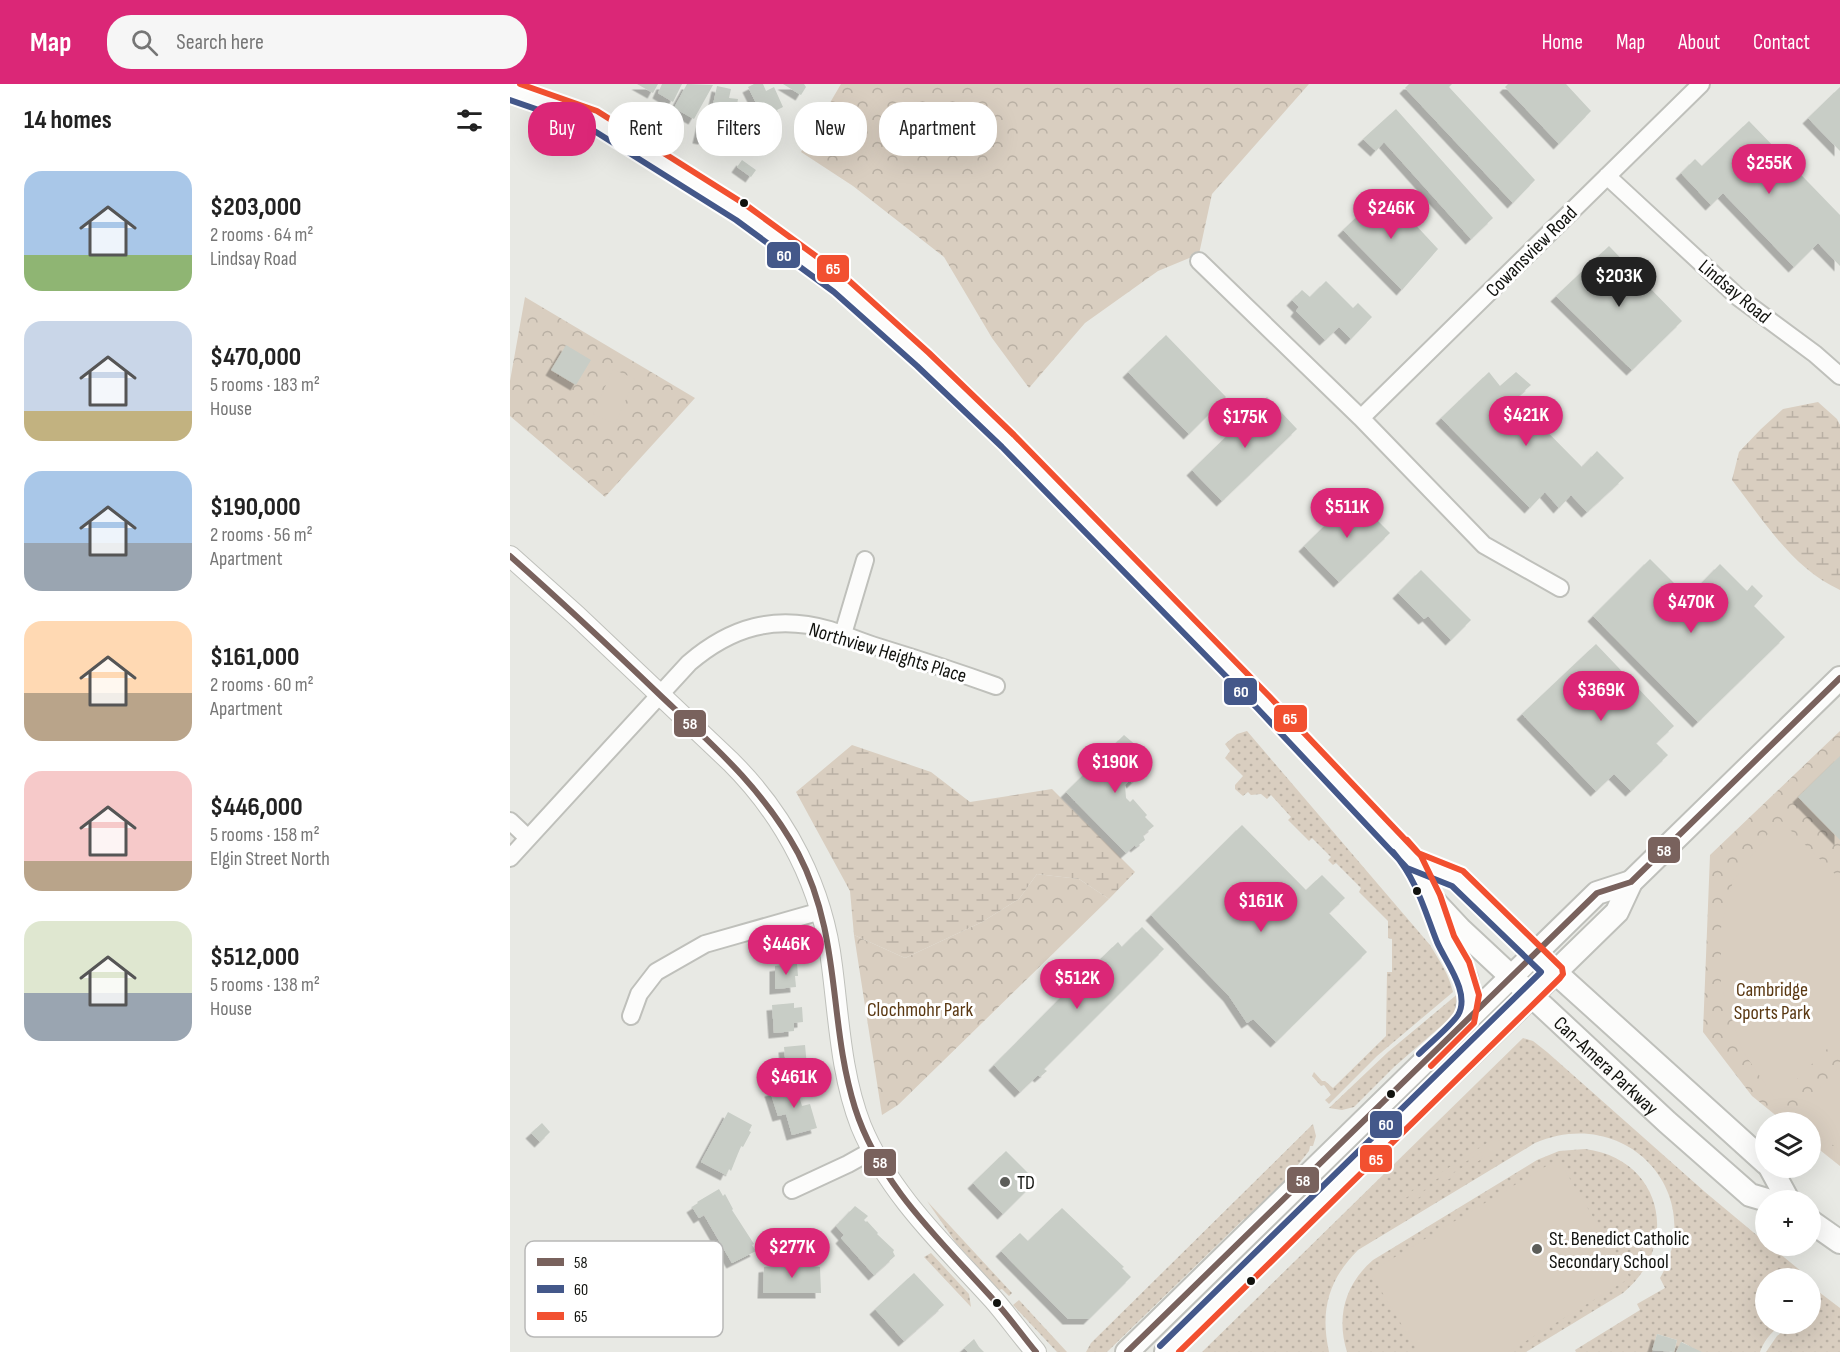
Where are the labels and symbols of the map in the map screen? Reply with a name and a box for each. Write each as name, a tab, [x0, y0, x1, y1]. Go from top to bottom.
pin: $255K	[1727, 144, 1811, 195]
pin: $246K	[1349, 189, 1433, 240]
unlabelled marker	[738, 197, 750, 209]
street label: Cowansview Road	[1481, 201, 1582, 302]
line badge: 60	[766, 241, 801, 269]
text: 60	[776, 247, 792, 266]
line badge: 65	[816, 254, 850, 283]
street label: Lindsay Road	[1693, 255, 1775, 329]
pin: $203K	[1577, 257, 1661, 308]
text: 65	[826, 260, 840, 279]
pin: $421K	[1484, 396, 1568, 447]
pin: $175K	[1203, 398, 1287, 449]
pin: $511K	[1305, 488, 1389, 539]
pin: $470K	[1649, 583, 1733, 634]
street label: Northview Heights Place	[806, 618, 969, 688]
pin: $369K	[1559, 671, 1643, 722]
line badge: 60	[1223, 677, 1258, 706]
text: 60	[1233, 683, 1249, 702]
line badge: 65	[1273, 704, 1308, 733]
line badge: 58	[673, 709, 707, 738]
text: 65	[1283, 710, 1297, 729]
text: 58	[683, 715, 698, 734]
pin: $190K	[1073, 743, 1157, 794]
line badge: 58	[1647, 836, 1681, 864]
text: 58	[1657, 842, 1672, 861]
pin: $161K	[1219, 882, 1303, 933]
unlabelled marker	[1411, 885, 1423, 897]
pin: $446K	[744, 925, 828, 976]
pin: $512K	[1035, 959, 1119, 1010]
park label: Cambridge Sports Park	[1734, 978, 1811, 1025]
park label: Clochmohr Park	[867, 998, 973, 1022]
street label: Can-Amera Parkway	[1548, 1012, 1663, 1121]
pin: $461K	[752, 1058, 836, 1109]
unlabelled marker	[1385, 1088, 1397, 1100]
line badge: 60	[1369, 1110, 1403, 1139]
text: 60	[1378, 1116, 1394, 1135]
line badge: 65	[1359, 1144, 1393, 1173]
line badge: 58	[863, 1148, 897, 1177]
text: 65	[1369, 1151, 1383, 1170]
text: 58	[873, 1154, 888, 1173]
line badge: 58	[1286, 1166, 1320, 1194]
place label: TD	[1017, 1171, 1035, 1195]
text: 58	[1296, 1172, 1311, 1191]
marker: TD	[998, 1175, 1012, 1189]
place label: St. Benedict Catholic Secondary School	[1549, 1227, 1690, 1274]
pin: $277K	[750, 1228, 834, 1279]
legend	[525, 1241, 723, 1337]
marker: St. Benedict Catholic Secondary School	[1530, 1242, 1544, 1256]
text: 58	[574, 1254, 587, 1273]
unlabelled marker	[1245, 1275, 1257, 1287]
text: 60	[574, 1281, 588, 1300]
unlabelled marker	[991, 1297, 1003, 1309]
text: 65	[574, 1308, 587, 1327]

